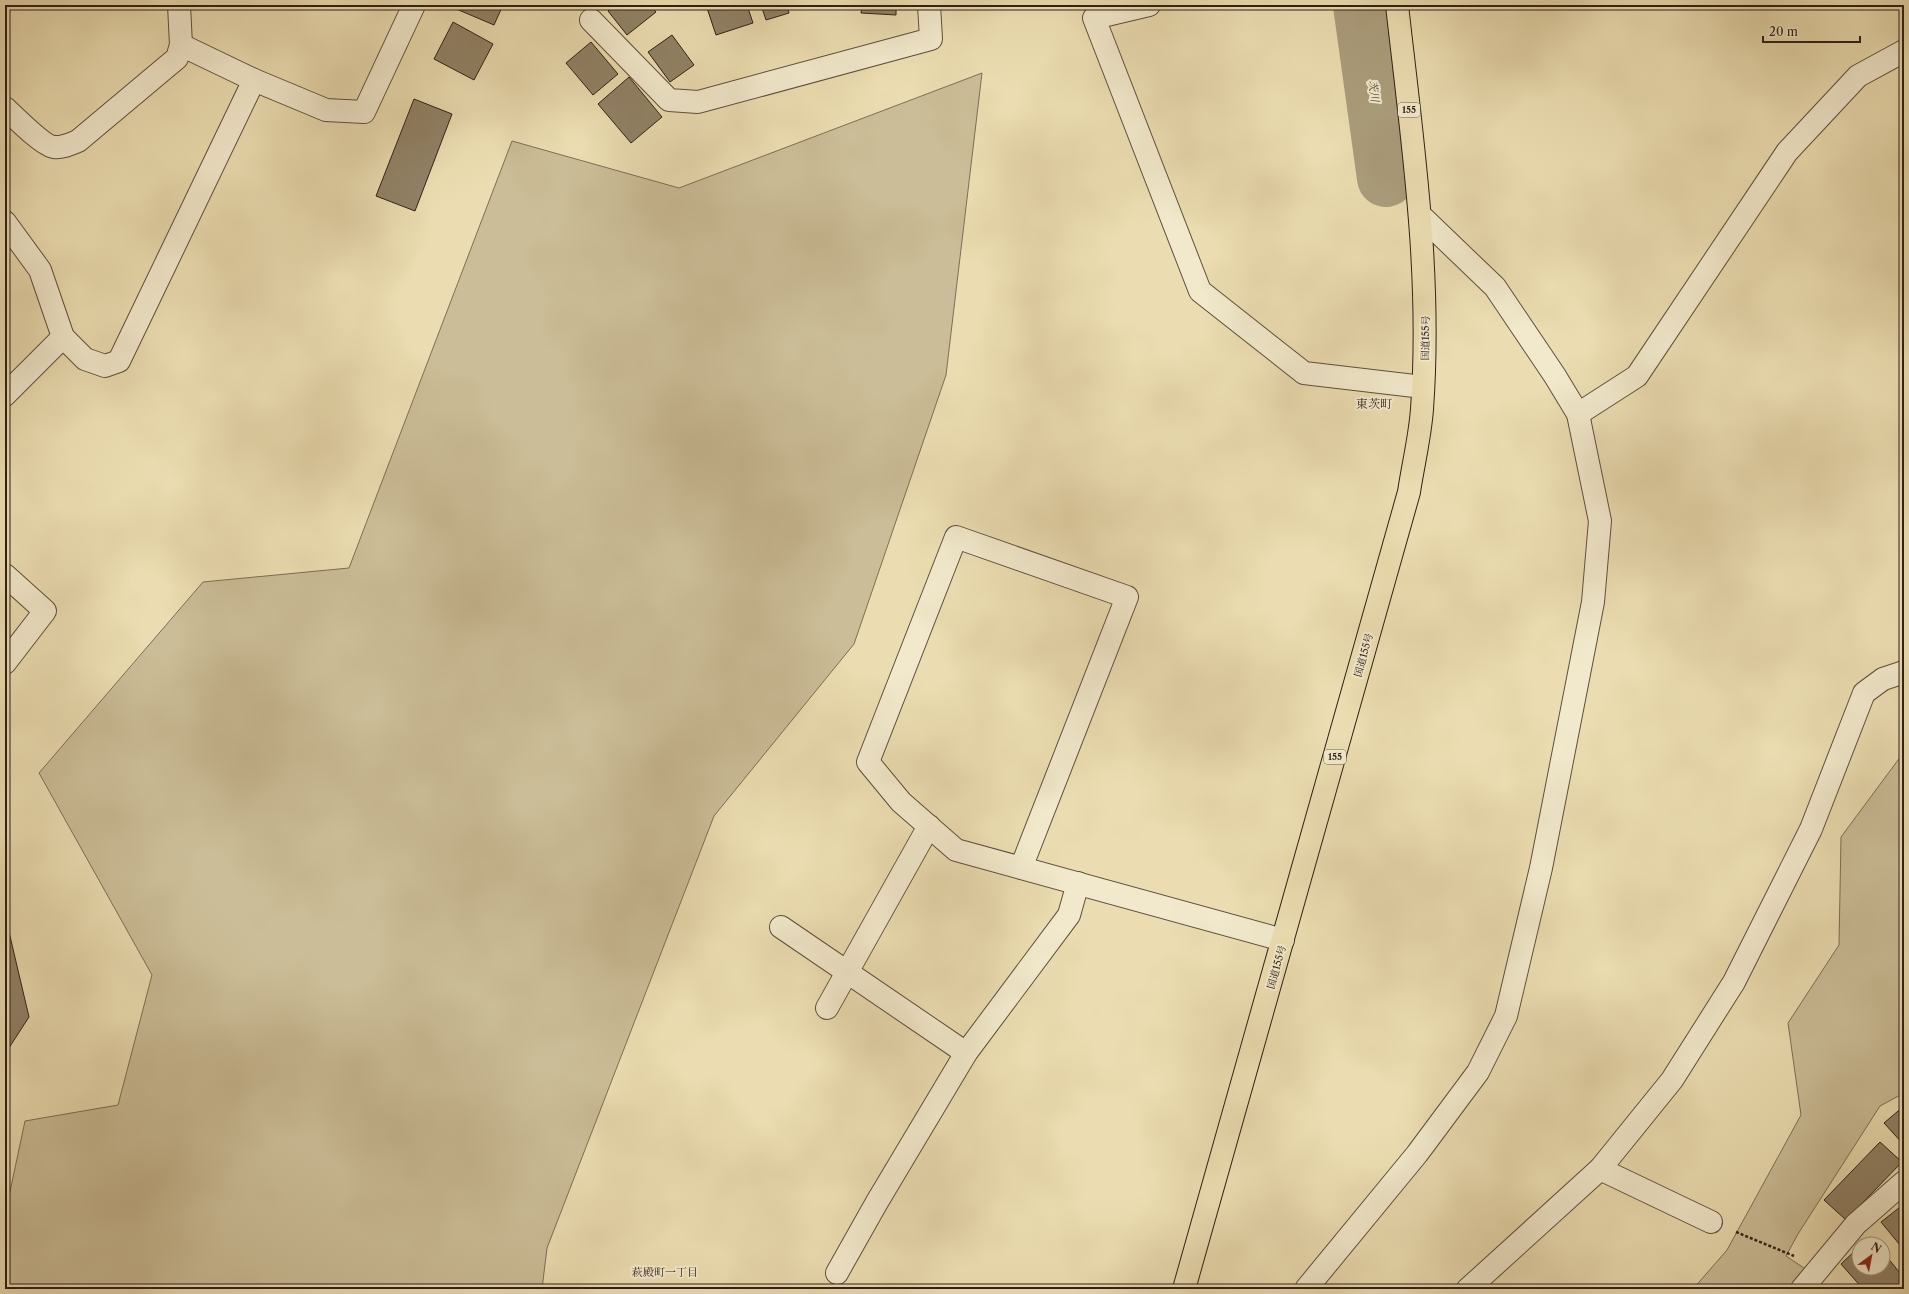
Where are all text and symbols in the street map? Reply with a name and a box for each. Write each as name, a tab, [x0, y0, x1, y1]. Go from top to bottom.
scale bar	[1763, 18, 1860, 44]
text: 20 m	[1769, 24, 1798, 39]
water label: 茨川	[1366, 79, 1383, 104]
road number: 155	[1398, 103, 1420, 117]
street label: 国道155号	[1419, 315, 1432, 361]
district label: 東茨町	[1356, 396, 1392, 411]
street label: 国道155号	[1351, 632, 1376, 679]
road number: 155	[1324, 750, 1346, 764]
street label: 国道155号	[1264, 944, 1289, 991]
north arrow	[1851, 1236, 1891, 1276]
text: N	[1869, 1239, 1884, 1256]
district label: 萩殿町一丁目	[632, 1265, 698, 1279]

